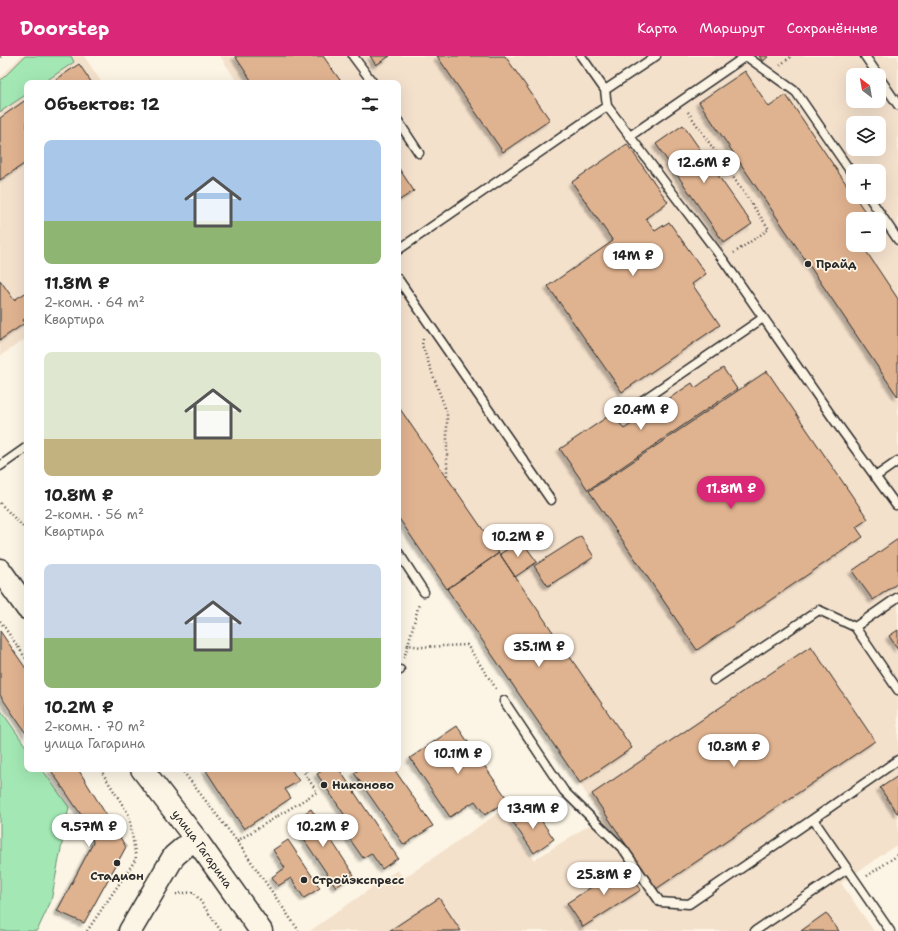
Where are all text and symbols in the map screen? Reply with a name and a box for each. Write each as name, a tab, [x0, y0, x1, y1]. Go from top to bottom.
text: Doorstep	[20, 16, 109, 41]
text: Карта	[637, 19, 677, 37]
text: Маршрут	[699, 19, 765, 37]
text: Сохранённые	[787, 19, 878, 37]
north arrow	[846, 68, 886, 108]
map controls	[846, 68, 886, 252]
text: Объектов: 12	[44, 93, 160, 115]
icon: filters	[359, 93, 381, 115]
button: layers	[846, 116, 886, 156]
pin: 12.6M ₽	[667, 150, 741, 184]
text: 12.6M ₽	[677, 154, 731, 171]
button: +	[846, 164, 886, 204]
icon: home	[177, 166, 249, 238]
button: −	[846, 212, 886, 252]
pin: 14M ₽	[605, 243, 661, 277]
text: 14M ₽	[612, 247, 654, 264]
place label: Прайд	[816, 256, 857, 272]
marker: Прайд	[803, 259, 813, 269]
text: 11.8M ₽	[44, 272, 110, 294]
text: 2-комн. · 64 m²	[44, 294, 145, 311]
text: Квартира	[44, 311, 104, 328]
icon: home	[177, 378, 249, 450]
pin: 20.4M ₽	[604, 397, 678, 431]
text: 20.4M ₽	[613, 401, 669, 418]
pin: 11.8M ₽	[694, 476, 768, 510]
text: 11.8M ₽	[706, 480, 756, 497]
text: 10.8M ₽	[44, 484, 114, 506]
text: 2-комн. · 56 m²	[44, 506, 144, 523]
text: Квартира	[44, 523, 104, 540]
pin: 10.2M ₽	[481, 524, 555, 558]
text: 10.2M ₽	[491, 528, 545, 545]
icon: home	[177, 590, 249, 662]
pin: 35.1M ₽	[502, 634, 576, 668]
text: 35.1M ₽	[513, 638, 565, 655]
text: 10.2M ₽	[44, 696, 114, 718]
text: 2-комн. · 70 m²	[44, 718, 145, 735]
pin: 10.8M ₽	[697, 734, 771, 768]
text: улица Гагарина	[44, 735, 145, 752]
text: 10.8M ₽	[707, 738, 761, 755]
pin: 10.1M ₽	[421, 741, 495, 775]
text: 10.1M ₽	[433, 745, 483, 762]
place label: Никоново	[332, 777, 394, 793]
marker: Никоново	[319, 780, 329, 790]
pin: 13.9M ₽	[496, 796, 570, 830]
text: 13.9M ₽	[507, 800, 559, 817]
street label: улица Гагарина	[168, 806, 236, 892]
pin: 9.57M ₽	[52, 814, 126, 848]
pin: 10.2M ₽	[286, 814, 360, 848]
text: 9.57M ₽	[61, 818, 117, 835]
text: 10.2M ₽	[296, 818, 350, 835]
marker: Стадион	[112, 858, 122, 868]
pin: 25.8M ₽	[567, 862, 641, 896]
text: 25.8M ₽	[576, 866, 632, 883]
place label: Стадион	[90, 868, 144, 884]
place label: Стройэкспресс	[312, 872, 404, 888]
marker: Стройэкспресс	[299, 875, 309, 885]

